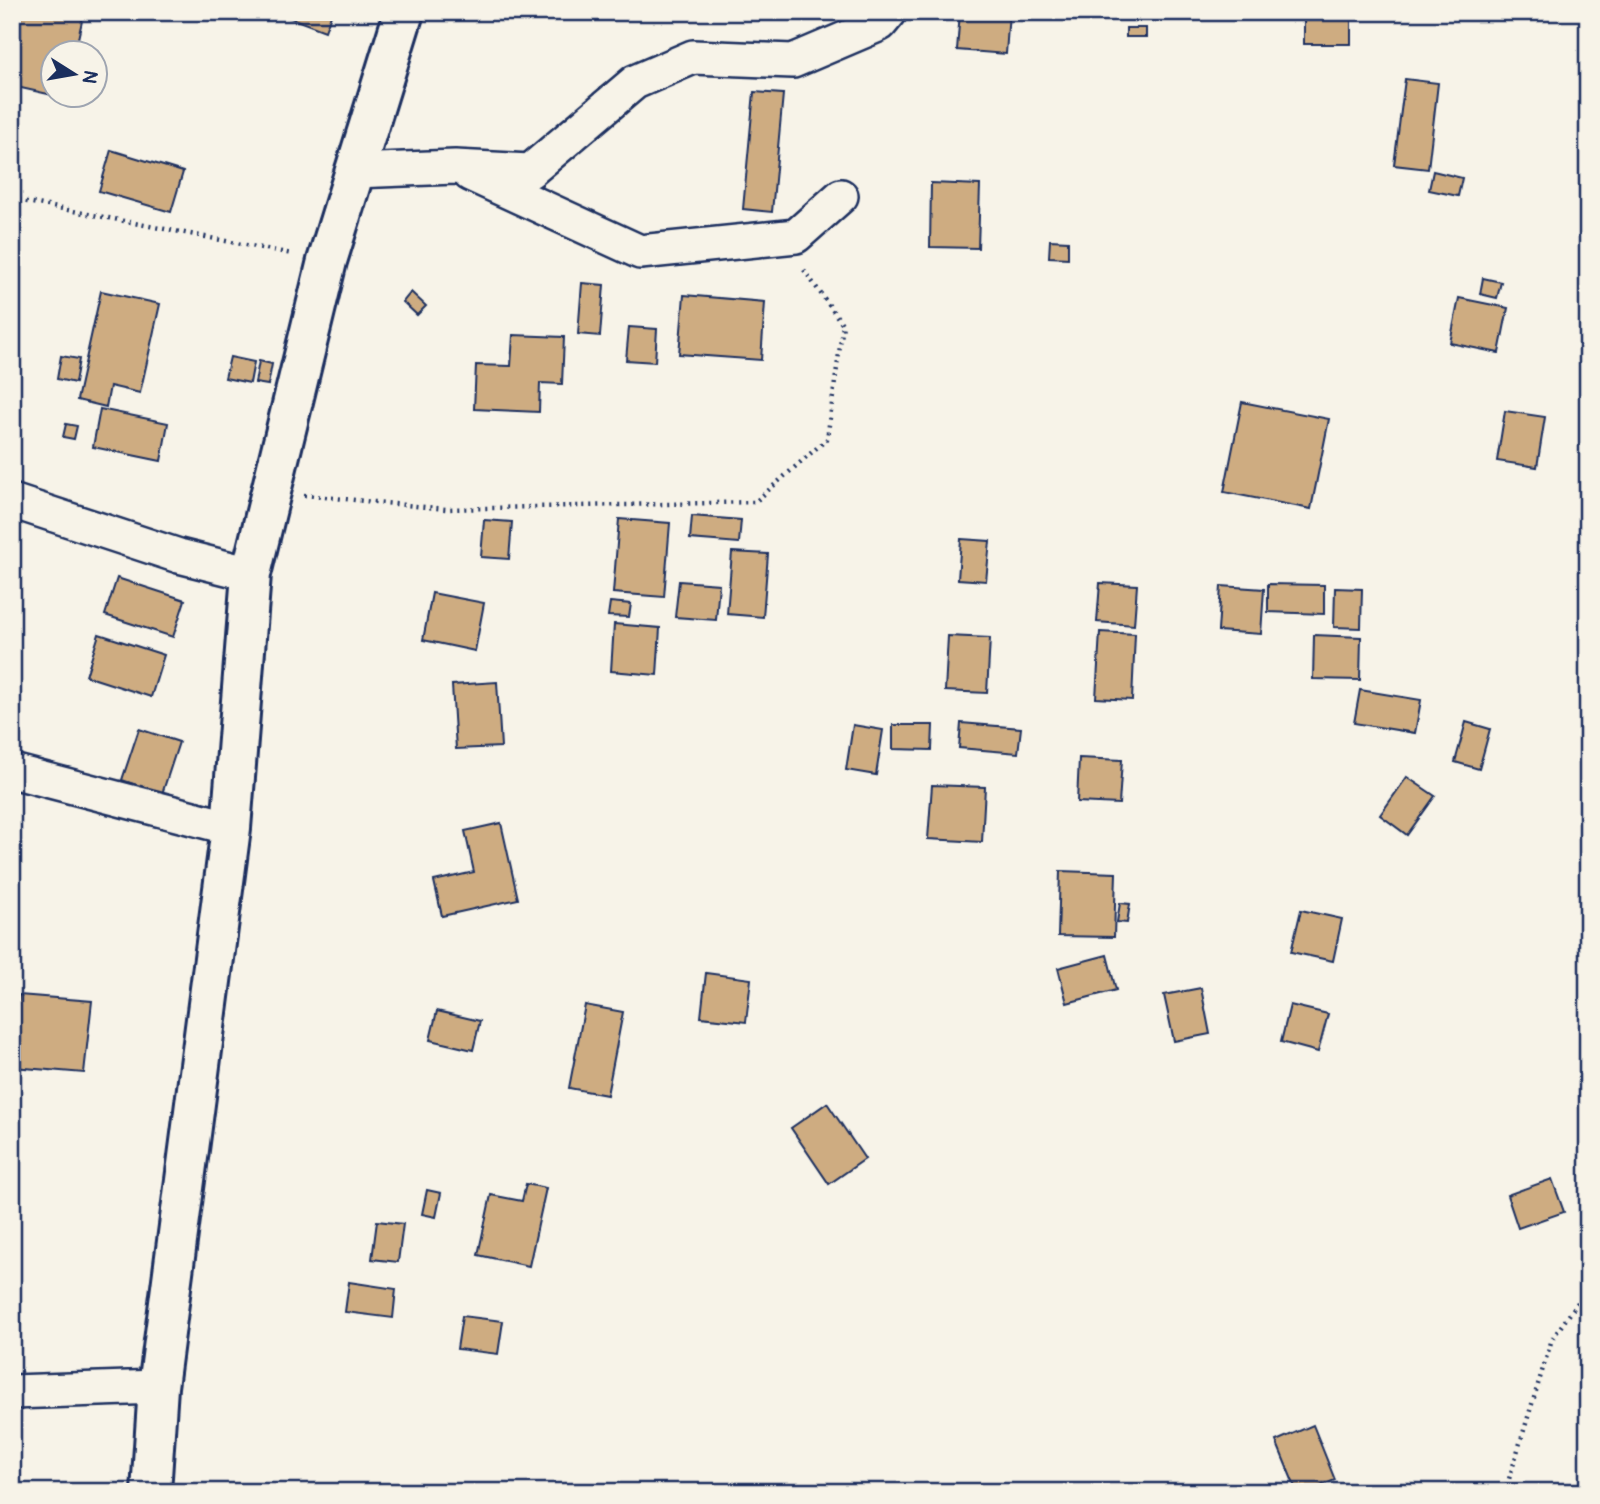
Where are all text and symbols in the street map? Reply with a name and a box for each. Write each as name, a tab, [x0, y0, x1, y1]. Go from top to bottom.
north arrow	[38, 38, 108, 108]
text: N	[77, 68, 103, 86]

